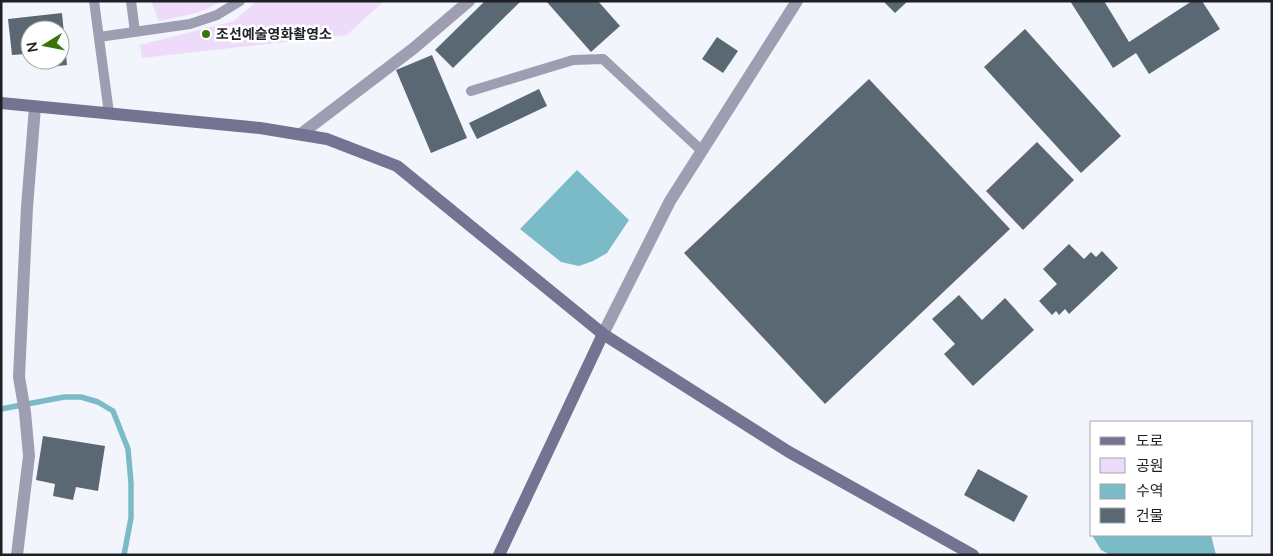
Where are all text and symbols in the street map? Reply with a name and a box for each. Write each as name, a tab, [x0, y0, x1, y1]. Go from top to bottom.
north arrow	[20, 20, 70, 70]
place label: 조선예술영화촬영소	[216, 24, 332, 43]
marker: 조선예술영화촬영소	[200, 28, 212, 40]
text: N	[21, 41, 42, 54]
legend	[1090, 421, 1253, 536]
text: 도로	[1136, 430, 1164, 451]
text: 공원	[1136, 455, 1164, 476]
text: 수역	[1136, 480, 1164, 501]
text: 건물	[1136, 505, 1164, 526]

